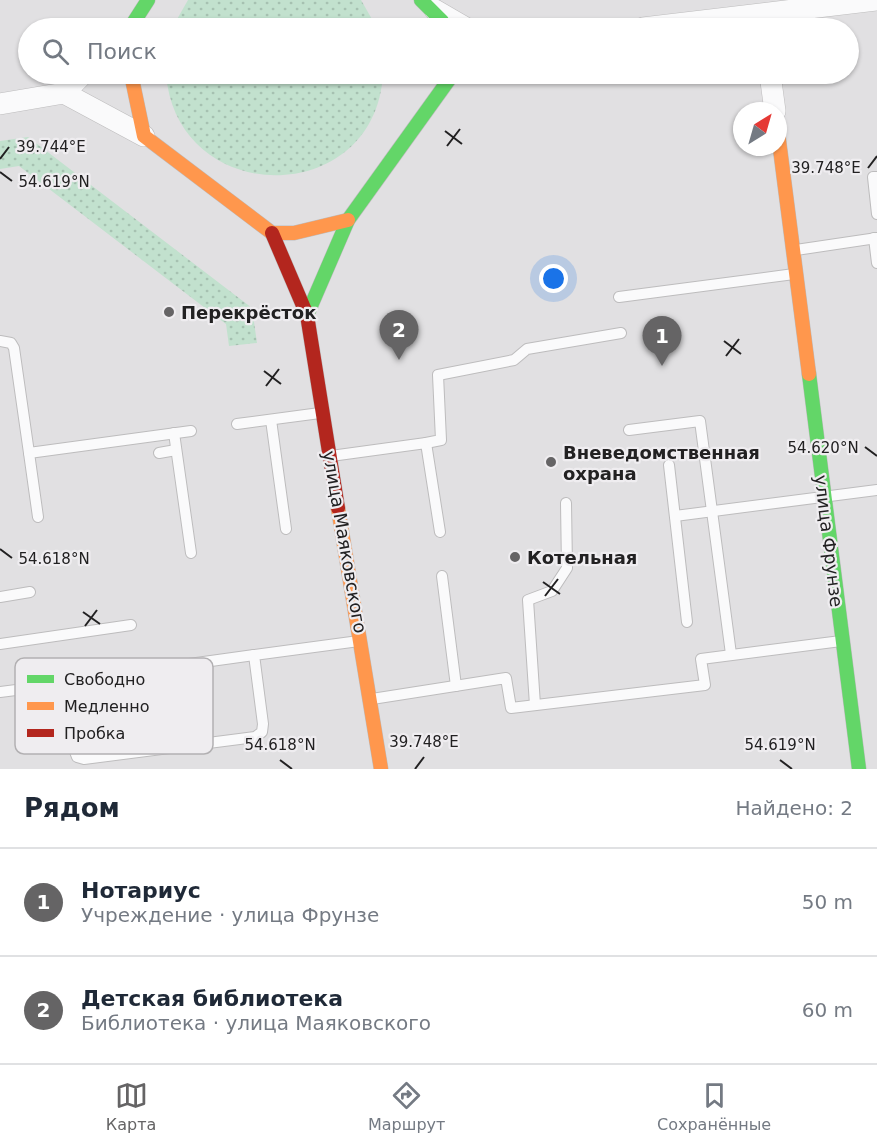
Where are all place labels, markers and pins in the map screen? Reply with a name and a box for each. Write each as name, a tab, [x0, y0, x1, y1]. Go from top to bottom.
place label: Перекрёсток	[181, 302, 316, 323]
marker: Перекрёсток	[162, 305, 176, 319]
pin: 2	[380, 310, 418, 360]
pin: 1	[642, 316, 682, 366]
place label: Вневедомственная охрана	[563, 442, 760, 484]
marker: Вневедомственная охрана	[544, 455, 558, 469]
place label: Котельная	[527, 547, 637, 568]
marker: Котельная	[508, 550, 522, 564]

